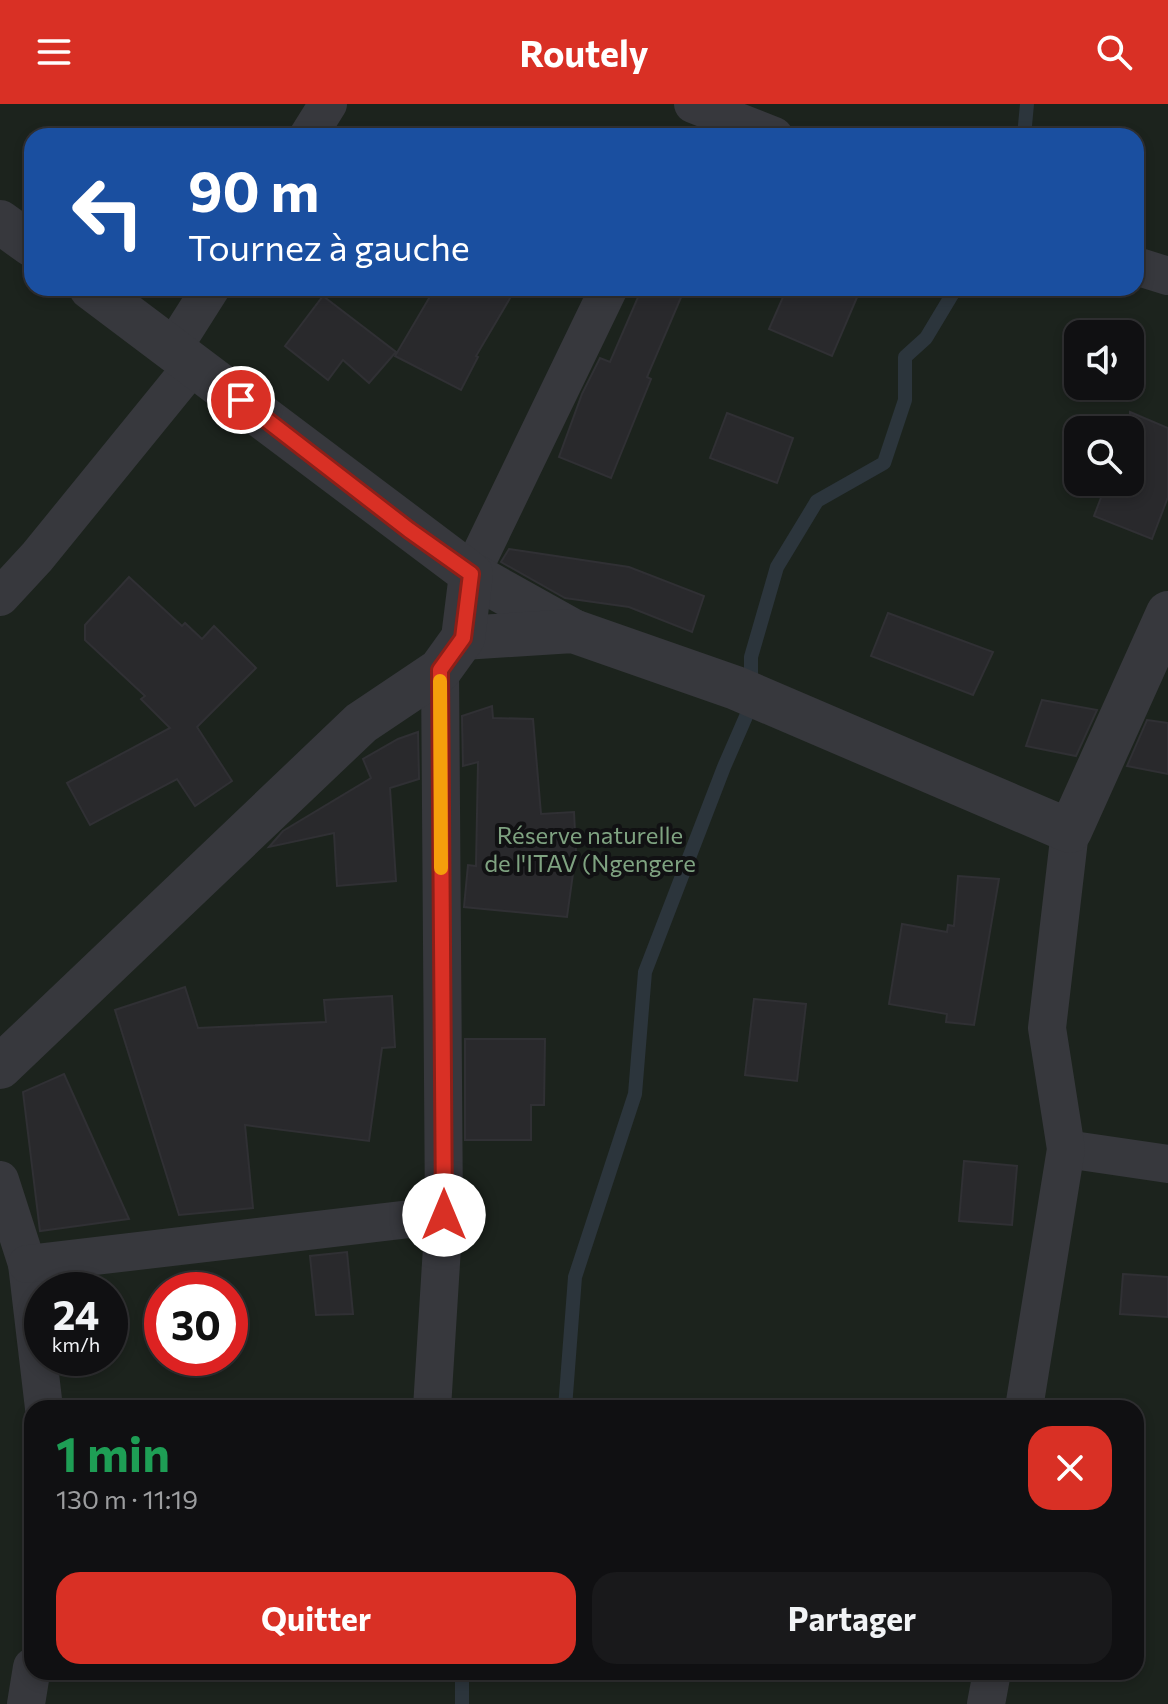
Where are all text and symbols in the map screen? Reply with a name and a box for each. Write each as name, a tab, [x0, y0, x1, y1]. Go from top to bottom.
icon: menu	[32, 30, 76, 74]
text: Routely	[519, 30, 649, 74]
icon: search	[1092, 30, 1136, 74]
text: 90 m	[188, 155, 319, 224]
icon: left	[56, 160, 160, 264]
text: Tournez à gauche	[188, 224, 470, 268]
map controls	[1064, 320, 1144, 496]
button: sound	[1064, 320, 1144, 400]
pin	[207, 366, 275, 434]
icon: arrive	[219, 378, 263, 422]
button: search	[1064, 416, 1144, 496]
park label: Réserve naturelle de l'ITAV (Ngengere	[484, 820, 696, 877]
position arrow	[402, 1173, 486, 1257]
speed limit sign: 30	[144, 1272, 248, 1376]
text: 24	[53, 1289, 99, 1338]
text: km/h	[52, 1332, 100, 1356]
text: 1 min	[56, 1423, 170, 1482]
button: close	[1028, 1426, 1112, 1510]
text: 130 m · 11:19	[56, 1483, 198, 1514]
button: Quitter	[56, 1572, 576, 1664]
button: Partager	[592, 1572, 1112, 1664]

